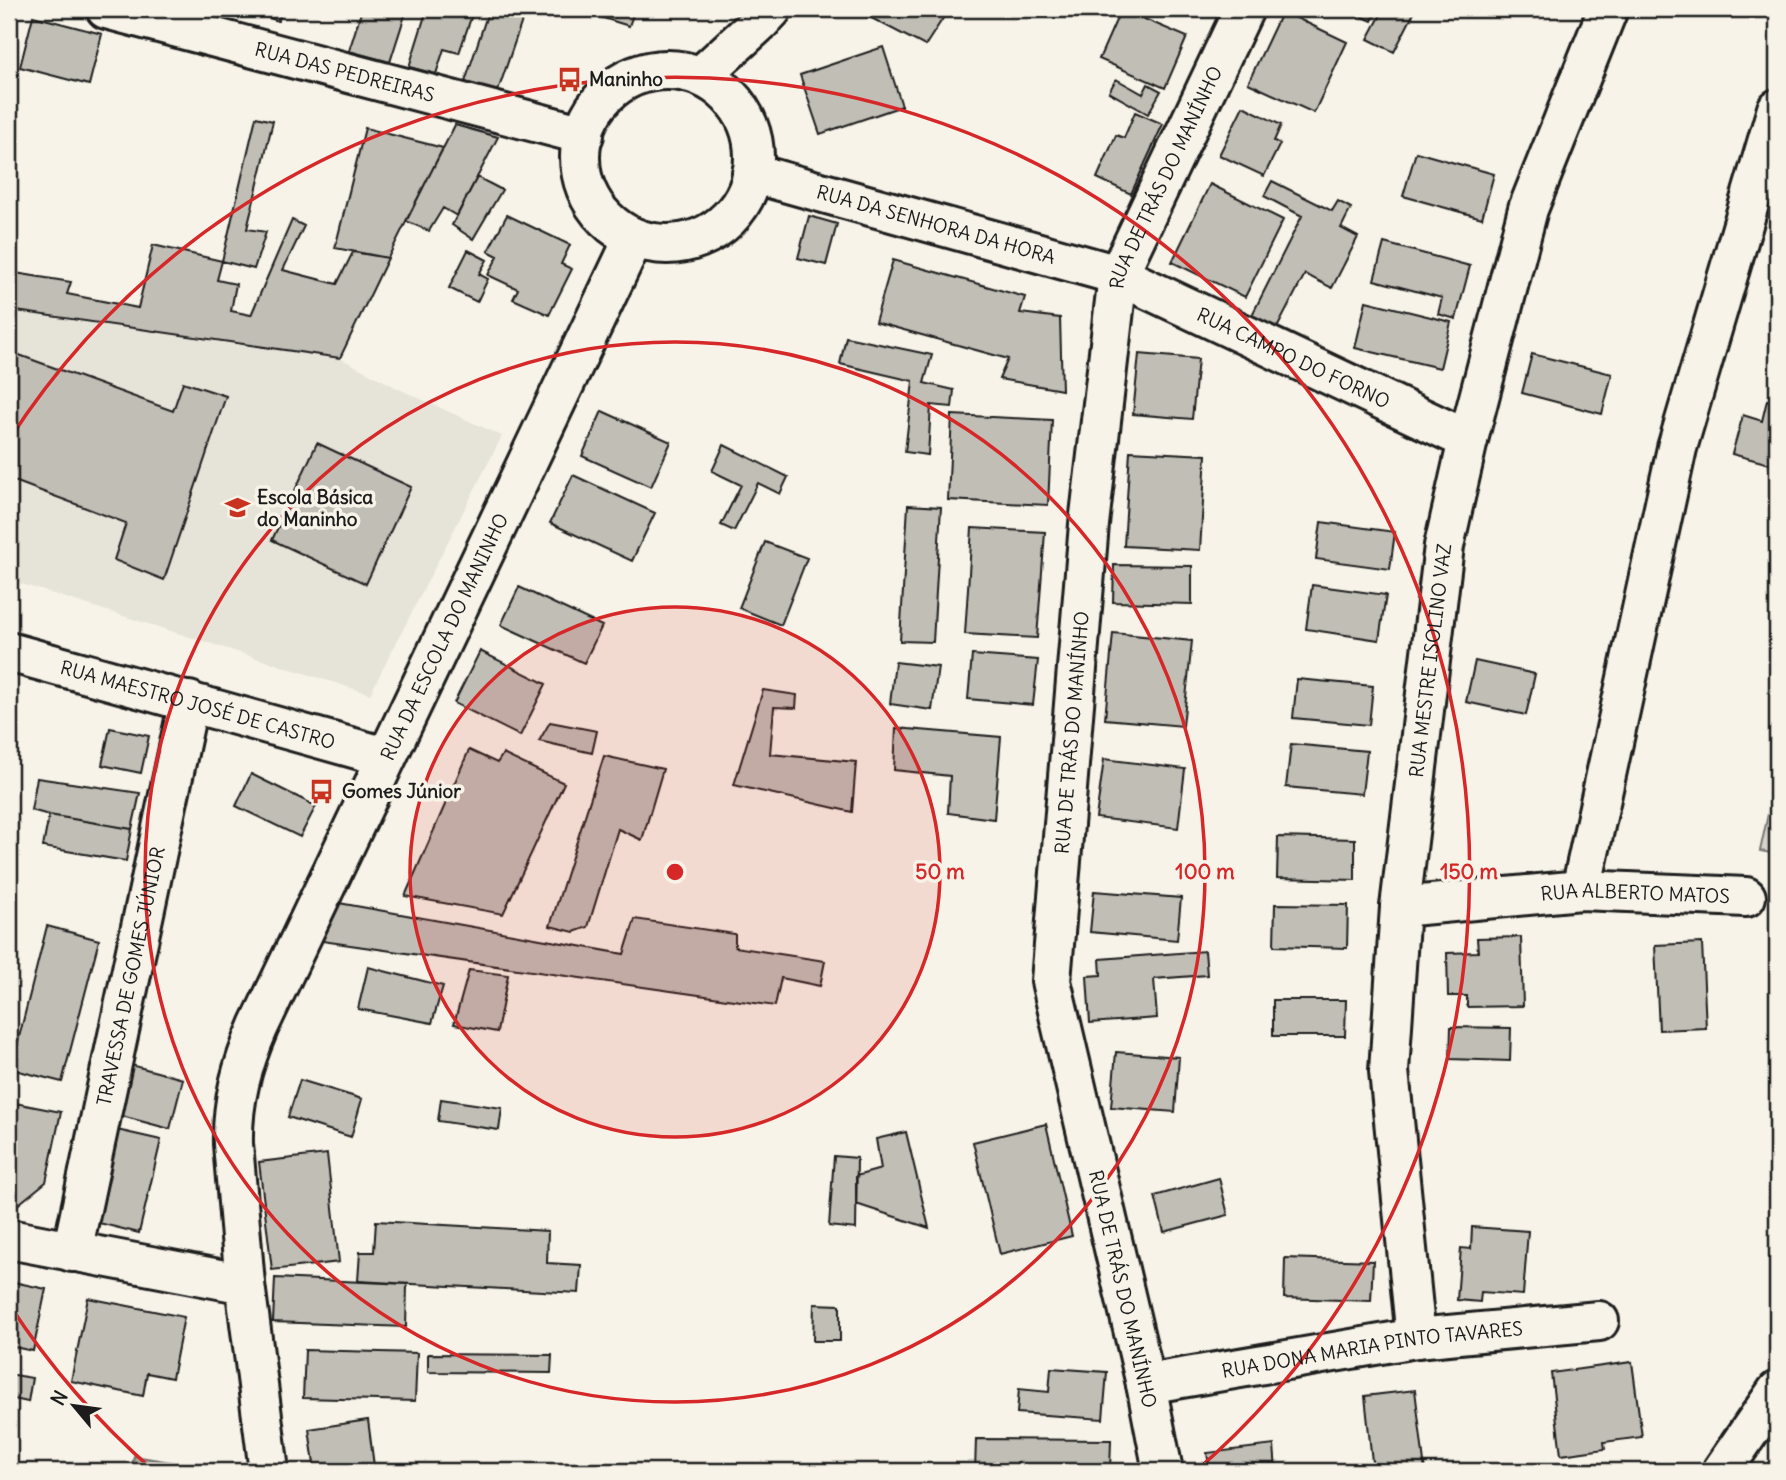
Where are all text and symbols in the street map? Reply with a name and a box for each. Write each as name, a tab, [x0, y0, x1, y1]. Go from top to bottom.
street label: RUA DAS PEDREIRAS	[252, 37, 437, 107]
street label: RUA DE TRÁS DO MANÍNHO	[1104, 62, 1227, 290]
bus stop icon: Maninho	[555, 65, 583, 93]
place label: Maninho	[589, 67, 663, 91]
street label: RUA DA SENHORA DA HORA	[814, 180, 1058, 269]
street label: RUA CAMPO DO FORNO	[1193, 302, 1394, 414]
place label: Escola Básica do Maninho	[257, 485, 373, 531]
school or university icon: Escola Básica do Maninho	[223, 494, 251, 522]
street label: RUA DA ESCOLA DO MANINHO	[375, 509, 513, 764]
street label: RUA MESTRE ISOLINO VAZ	[1404, 542, 1456, 779]
street label: RUA DE TRÁS DO MANÍNHO	[1050, 610, 1094, 855]
street label: RUA MAESTRO JOSÉ DE CASTRO	[58, 655, 338, 754]
bus stop icon: Gomes Júnior	[308, 777, 336, 805]
place label: Gomes Júnior	[342, 779, 461, 803]
street label: TRAVESSA DE GOMES JÚNIOR	[91, 844, 170, 1108]
text: 50 m	[915, 858, 965, 885]
text: 100 m	[1175, 858, 1235, 885]
text: 150 m	[1440, 858, 1498, 885]
centre of rings	[663, 860, 687, 884]
street label: RUA ALBERTO MATOS	[1539, 878, 1730, 908]
street label: RUA DE TRÁS DO MANÍNHO	[1084, 1168, 1162, 1410]
street label: RUA DONA MARIA PINTO TAVARES	[1220, 1316, 1524, 1383]
north arrow	[38, 1372, 108, 1442]
text: N	[45, 1386, 73, 1409]

